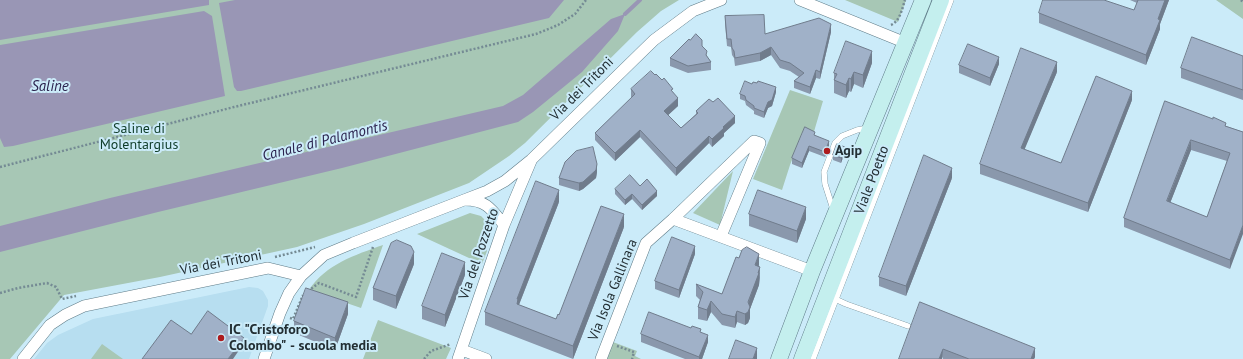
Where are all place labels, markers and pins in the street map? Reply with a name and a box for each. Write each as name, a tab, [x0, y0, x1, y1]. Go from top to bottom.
place label: Agip	[835, 143, 862, 159]
marker: Agip	[822, 146, 832, 156]
place label: IC "Cristoforo Colombo" - scuola media	[229, 322, 377, 354]
marker: IC "Cristoforo Colombo" - scuola media	[216, 333, 226, 343]

